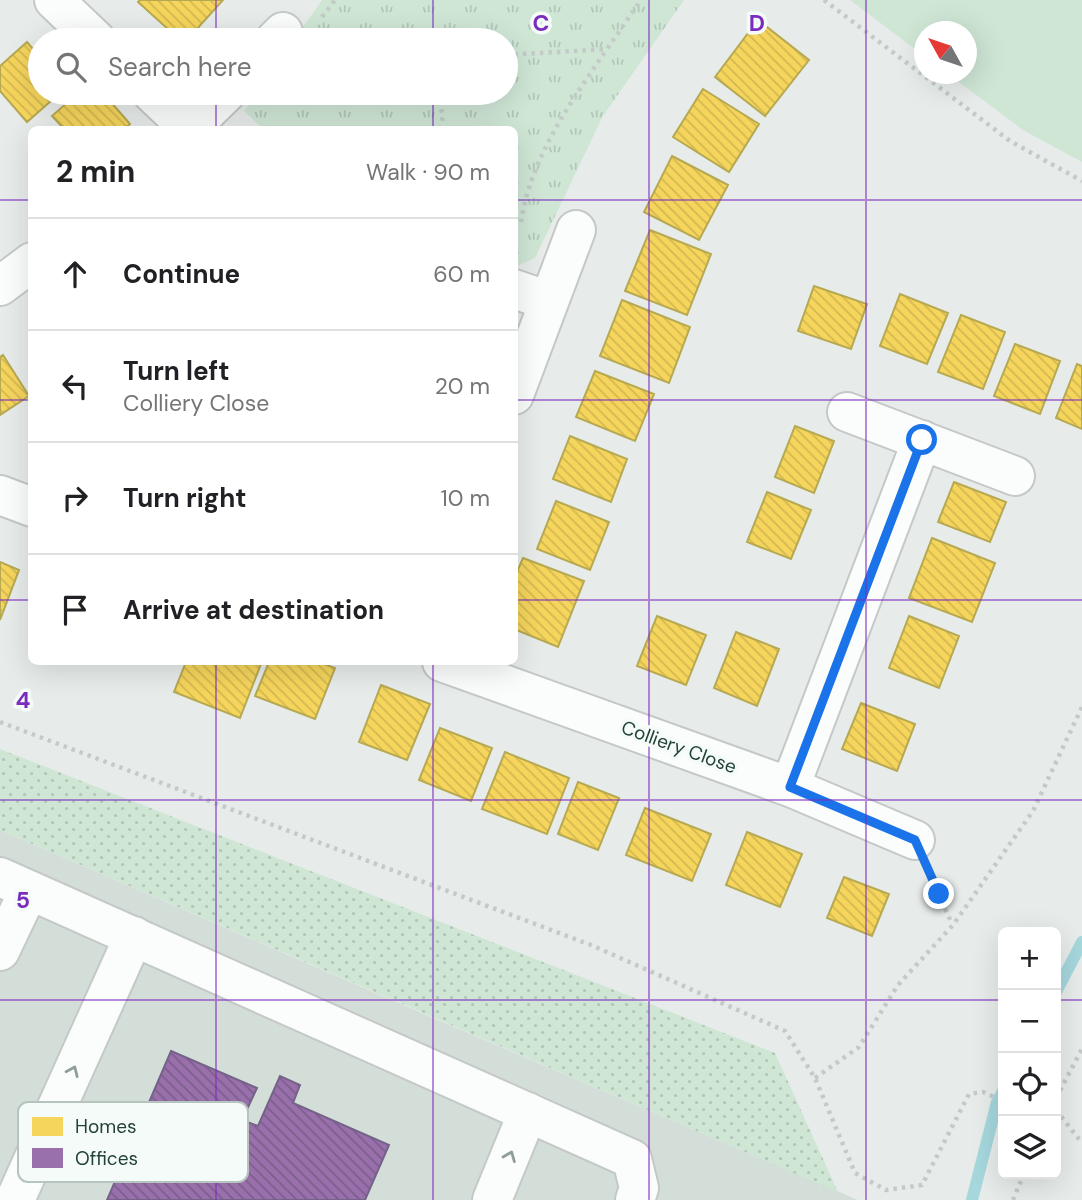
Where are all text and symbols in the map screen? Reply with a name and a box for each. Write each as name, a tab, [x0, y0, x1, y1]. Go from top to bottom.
text: C	[533, 8, 549, 38]
text: D	[749, 8, 765, 38]
north arrow	[914, 21, 977, 84]
search box	[28, 28, 518, 105]
icon: search	[52, 48, 90, 86]
text: Search here	[108, 50, 251, 84]
text: 2 min	[56, 152, 135, 191]
text: Walk · 90 m	[366, 157, 490, 187]
icon: ahead	[56, 255, 94, 293]
text: Continue	[123, 257, 240, 291]
text: 60 m	[433, 259, 490, 289]
text: Turn left	[123, 354, 230, 388]
icon: left	[56, 367, 94, 405]
text: 20 m	[435, 371, 490, 401]
text: Colliery Close	[123, 388, 269, 418]
route start	[906, 424, 937, 455]
icon: right	[56, 479, 94, 517]
text: Turn right	[123, 481, 247, 515]
text: 10 m	[440, 483, 490, 513]
icon: arrive	[56, 591, 94, 629]
text: Arrive at destination	[123, 593, 384, 627]
text: 4	[16, 685, 31, 715]
street label: Colliery Close	[618, 715, 740, 779]
route end	[923, 878, 954, 909]
text: 5	[16, 885, 30, 915]
map controls	[998, 927, 1061, 1179]
button: +	[998, 927, 1061, 990]
button: −	[998, 990, 1061, 1053]
button: locate	[998, 1053, 1061, 1116]
one-way arrow	[65, 1066, 79, 1078]
legend	[18, 1102, 248, 1182]
text: Homes	[75, 1114, 136, 1139]
button: layers	[998, 1116, 1061, 1179]
text: Offices	[75, 1146, 138, 1171]
one-way arrow	[501, 1151, 515, 1163]

